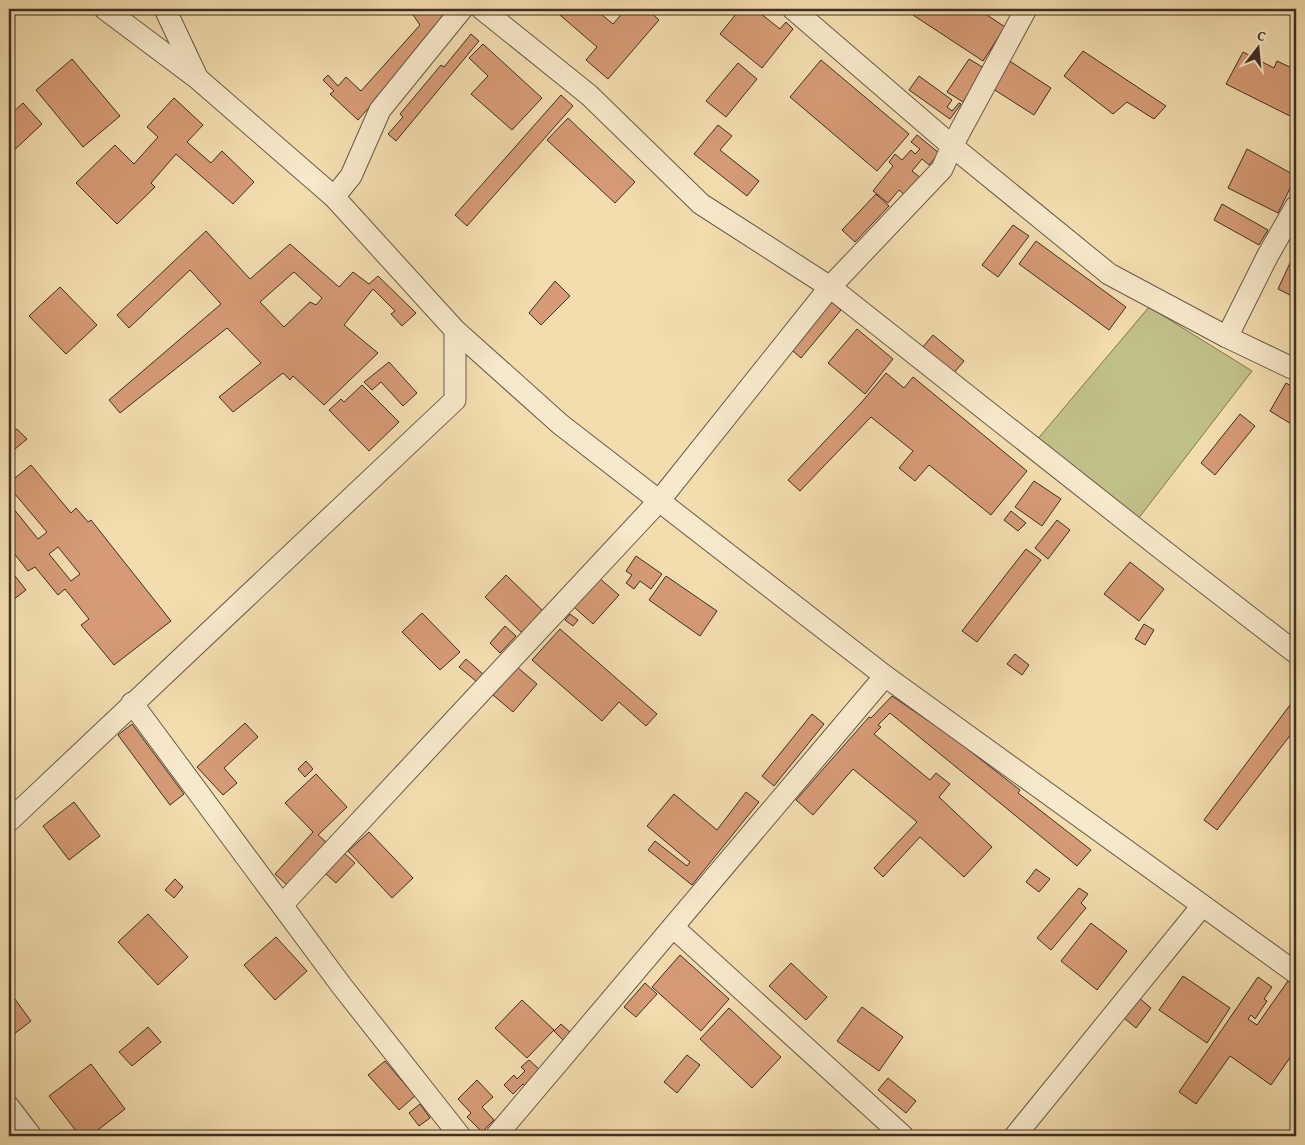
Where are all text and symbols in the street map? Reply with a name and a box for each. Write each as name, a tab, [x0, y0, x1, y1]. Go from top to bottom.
north arrow	[1232, 22, 1282, 72]
text: С	[1255, 25, 1268, 46]

